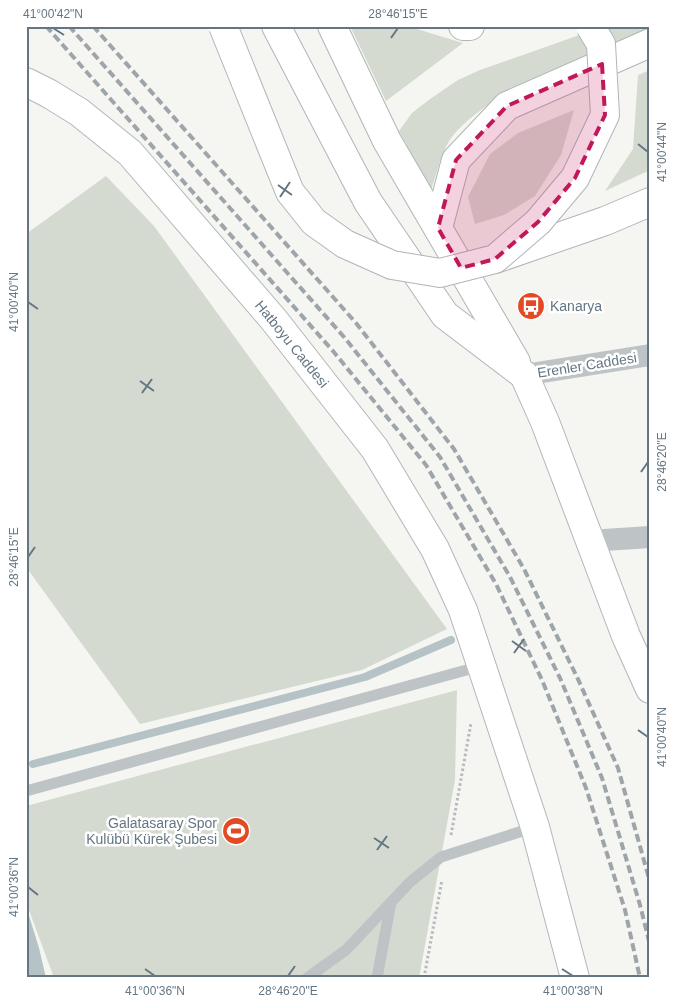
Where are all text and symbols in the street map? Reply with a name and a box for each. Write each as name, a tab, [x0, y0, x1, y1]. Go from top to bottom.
text: 41°00'42"N	[23, 7, 83, 21]
text: 28°46'15"E	[368, 7, 428, 21]
text: 41°00'44"N	[655, 122, 669, 182]
text: 41°00'40"N	[7, 272, 21, 332]
bus stop icon: Kanarya	[516, 291, 546, 321]
street label: Hatboyu Caddesi	[252, 297, 332, 391]
place label: Kanarya	[550, 298, 602, 314]
street label: Erenler Caddesi	[536, 349, 638, 381]
text: 28°46'20"E	[655, 432, 669, 492]
text: 28°46'15"E	[7, 527, 21, 587]
text: 41°00'40"N	[655, 707, 669, 767]
place label: Galatasaray Spor Kulübü Kürek Şubesi	[86, 815, 217, 847]
sports icon: Galatasaray Spor Kulübü Kürek Şubesi	[221, 816, 251, 846]
text: 41°00'36"N	[7, 857, 21, 917]
text: 41°00'36"N	[125, 984, 185, 998]
text: 28°46'20"E	[258, 984, 318, 998]
text: 41°00'38"N	[543, 984, 603, 998]

